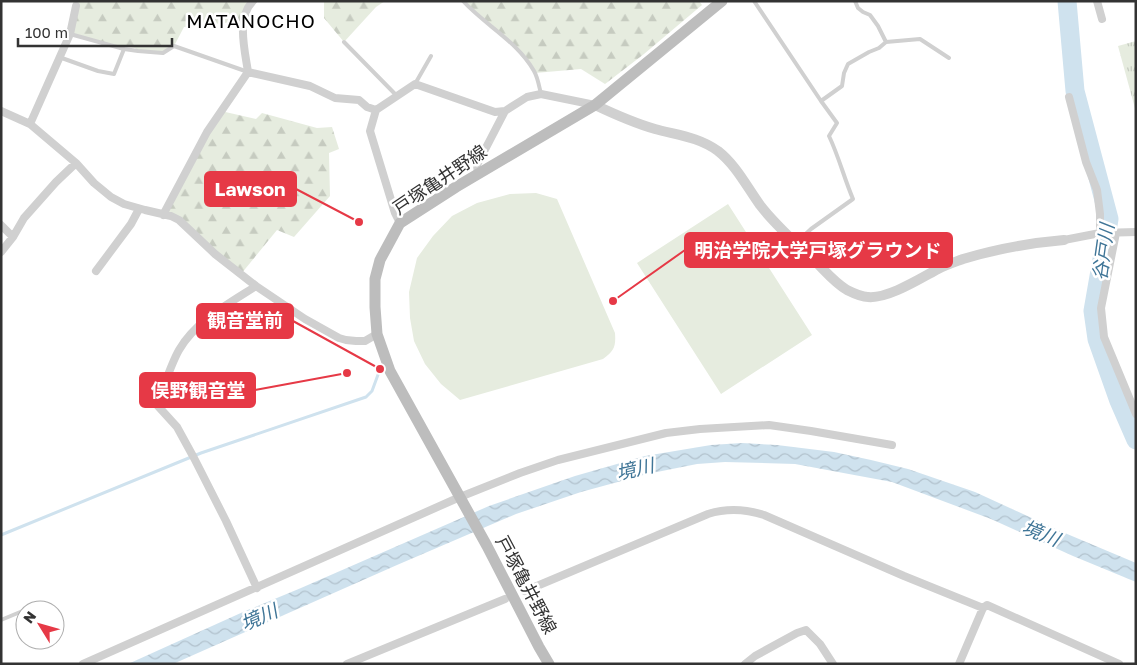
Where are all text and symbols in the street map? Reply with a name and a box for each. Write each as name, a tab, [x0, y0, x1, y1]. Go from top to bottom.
district label: MATANOCHO	[186, 9, 316, 32]
scale bar	[18, 15, 171, 47]
text: 100 m	[25, 23, 68, 41]
street label: 戸塚亀井野線	[389, 140, 490, 218]
callout: Lawson	[205, 172, 296, 206]
text: Lawson	[214, 177, 286, 200]
water label: 谷戸川	[1087, 220, 1118, 282]
callout: 明治学院大学戸塚グラウンド	[685, 233, 952, 267]
text: 明治学院大学戸塚グラウンド	[694, 238, 942, 261]
callout: 観音堂前	[197, 304, 293, 338]
text: 観音堂前	[207, 308, 283, 331]
callout: 俣野観音堂	[140, 373, 255, 407]
text: 俣野観音堂	[150, 378, 246, 401]
water label: 境川	[614, 453, 658, 484]
water label: 境川	[1019, 515, 1065, 551]
street label: 戸塚亀井野線	[492, 532, 562, 637]
water label: 境川	[237, 597, 283, 635]
north arrow	[15, 600, 65, 650]
text: N	[19, 608, 39, 626]

